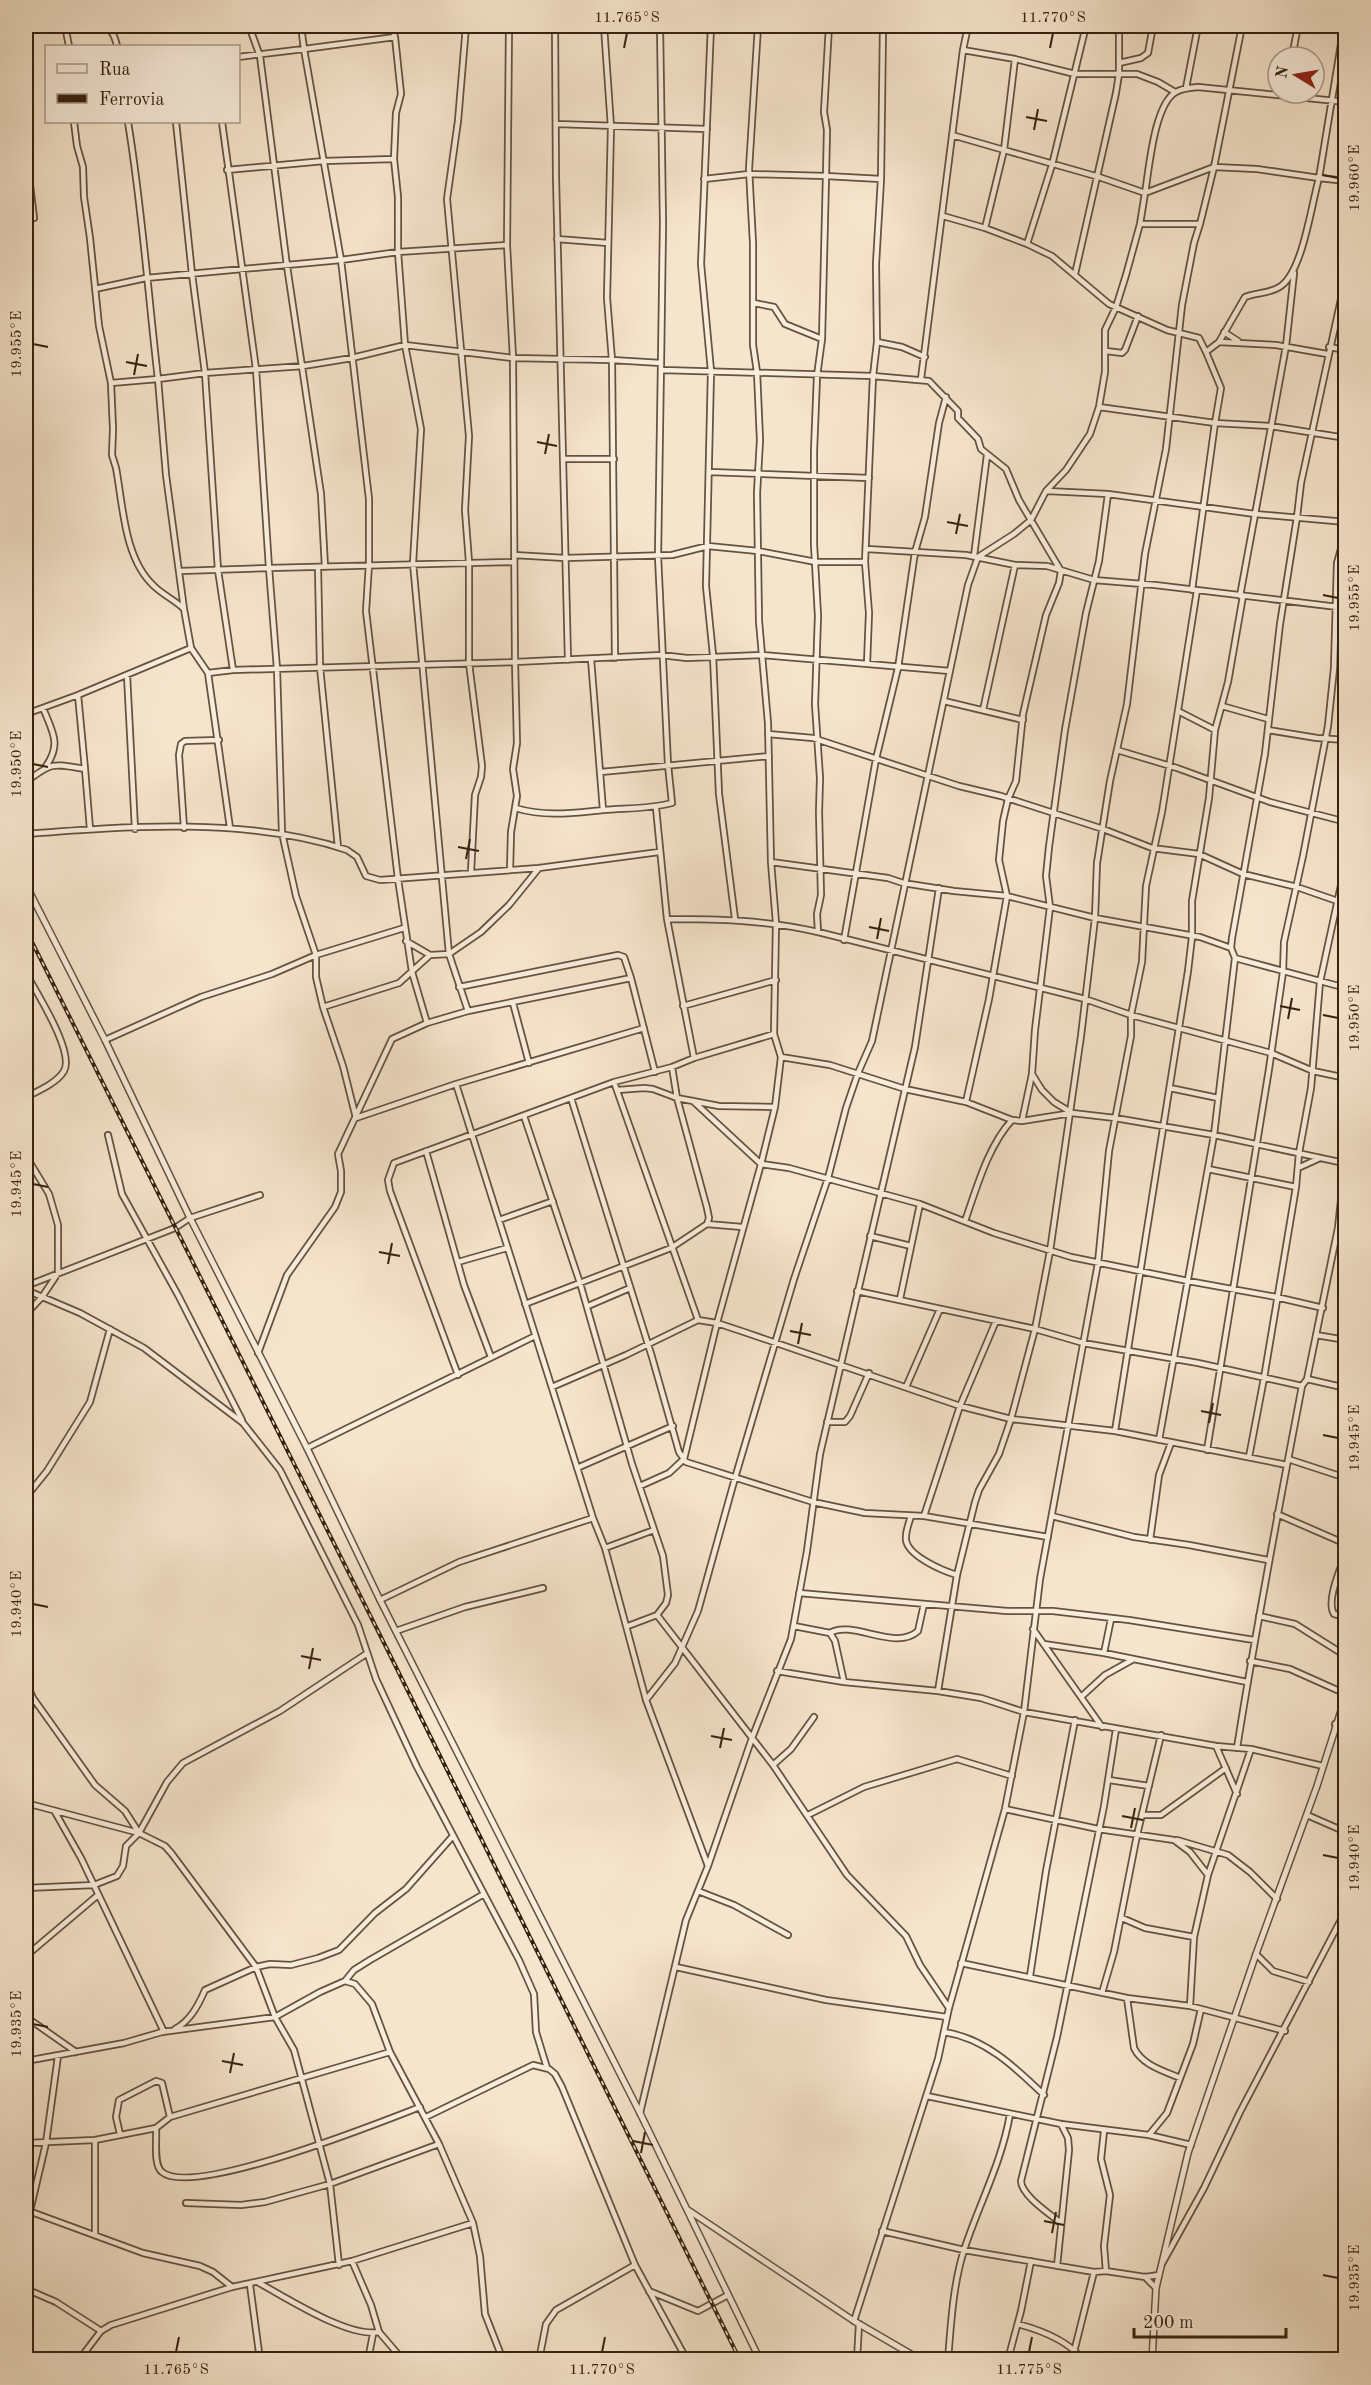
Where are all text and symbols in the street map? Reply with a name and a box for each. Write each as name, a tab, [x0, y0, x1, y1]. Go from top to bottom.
text: 11.765°S	[594, 11, 660, 26]
text: 11.770°S	[1020, 11, 1086, 26]
legend	[45, 45, 240, 123]
north arrow	[1266, 45, 1326, 105]
text: Rua	[99, 61, 130, 79]
text: N	[1274, 64, 1292, 80]
text: Ferrovia	[99, 91, 164, 109]
text: 19.960°E	[1348, 145, 1363, 211]
text: 19.955°E	[10, 311, 25, 377]
text: 19.955°E	[1348, 565, 1363, 631]
text: 19.950°E	[10, 731, 25, 797]
text: 19.950°E	[1348, 985, 1363, 1051]
text: 19.945°E	[10, 1151, 25, 1217]
text: 19.945°E	[1348, 1405, 1363, 1471]
text: 19.940°E	[10, 1571, 25, 1637]
text: 19.940°E	[1348, 1825, 1363, 1891]
text: 19.935°E	[10, 1991, 25, 2057]
text: 19.935°E	[1348, 2245, 1363, 2311]
scale bar	[1134, 2301, 1286, 2339]
text: 200 m	[1143, 2314, 1194, 2332]
text: 11.765°S	[143, 2363, 209, 2378]
text: 11.770°S	[569, 2363, 635, 2378]
text: 11.775°S	[996, 2363, 1062, 2378]

